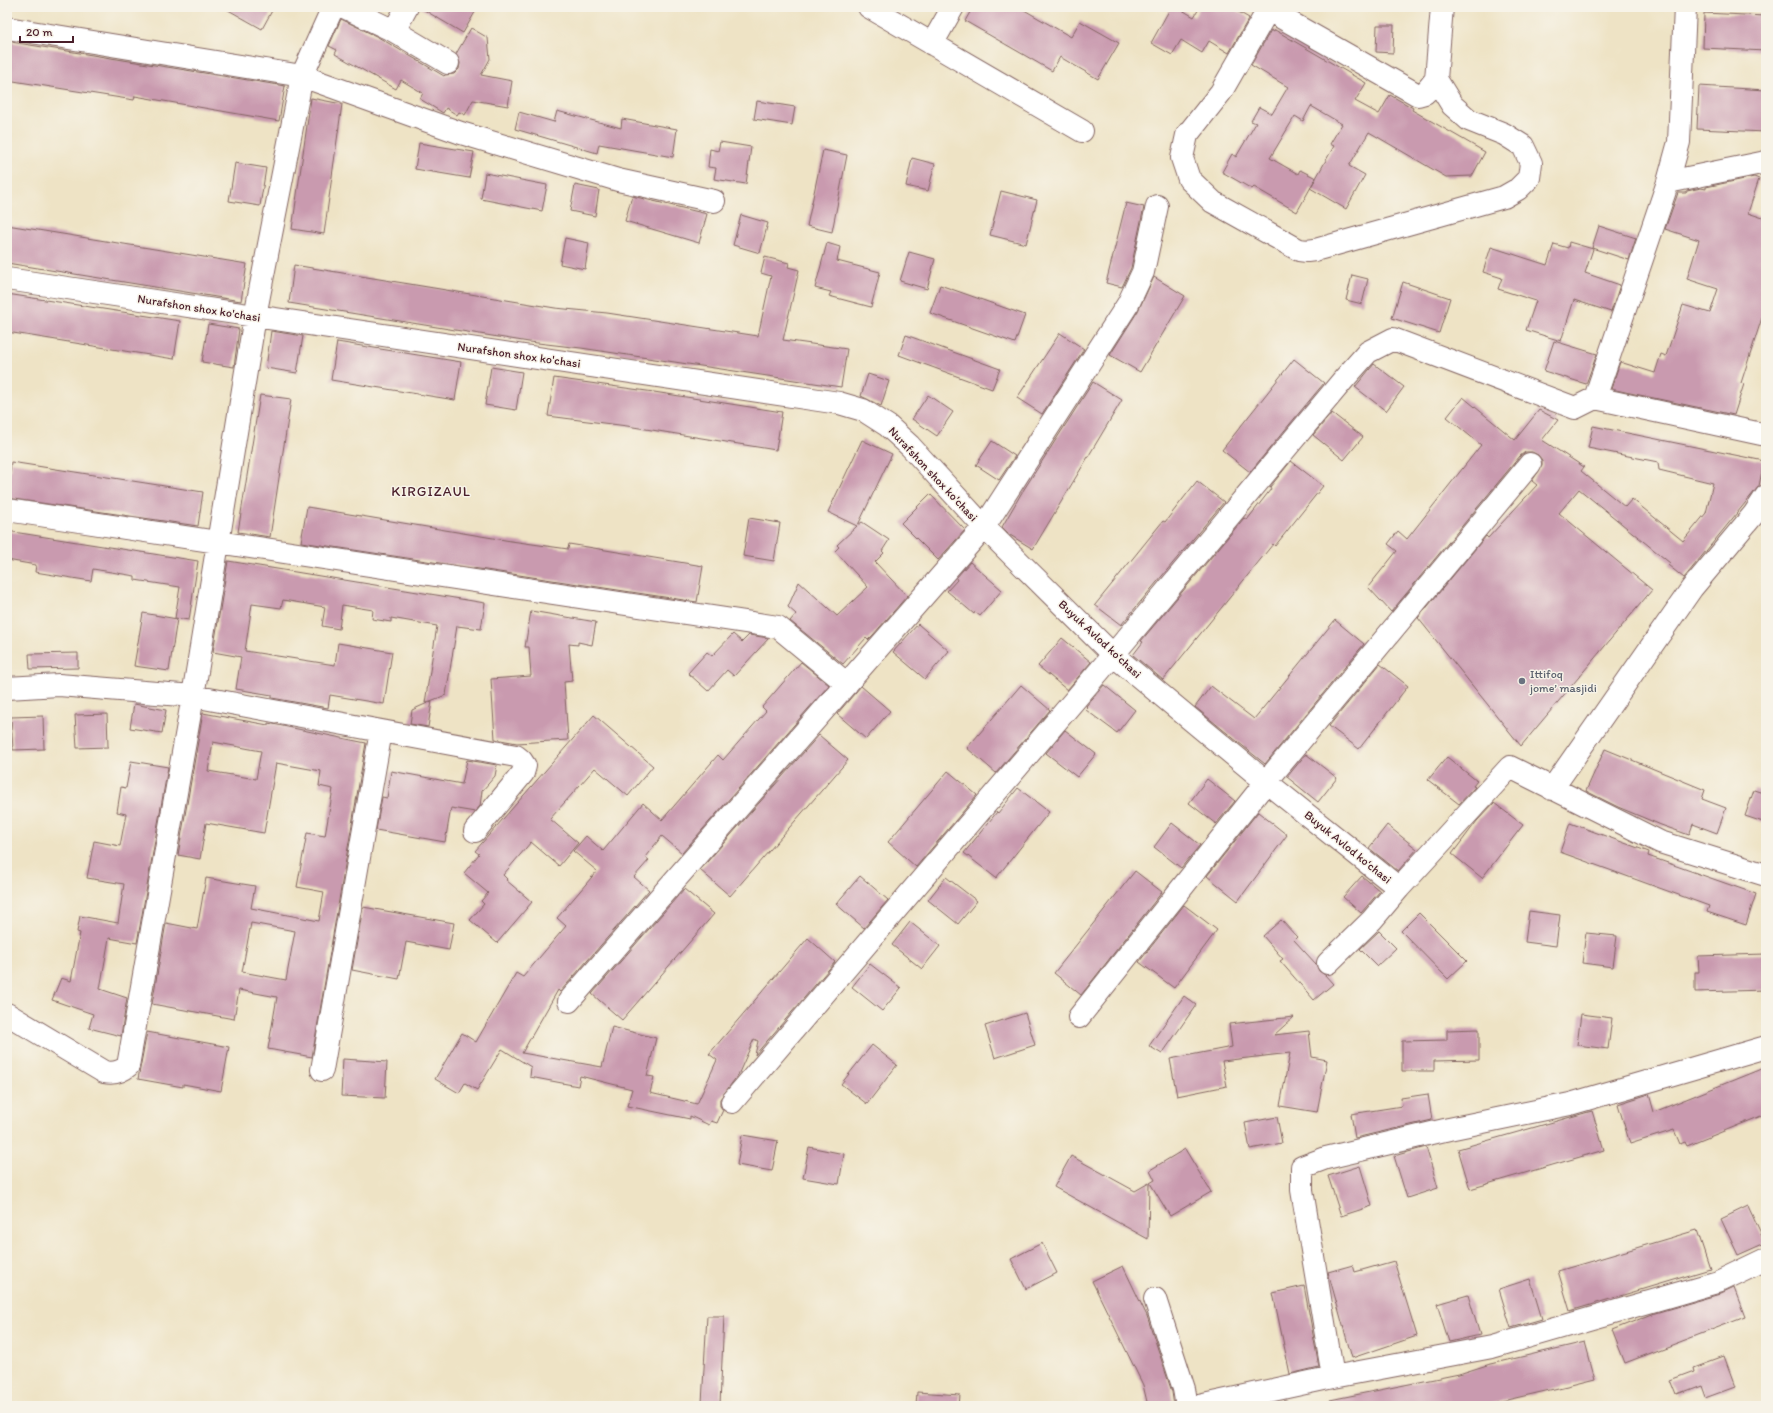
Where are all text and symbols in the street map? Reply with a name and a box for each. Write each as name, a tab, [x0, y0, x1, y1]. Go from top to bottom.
scale bar	[20, 18, 73, 44]
text: 20 m	[26, 25, 53, 39]
street label: Nurafshon shox ko'chasi	[136, 291, 262, 325]
street label: Nurafshon shox ko'chasi	[456, 339, 582, 371]
street label: Nurafshon shox ko'chasi	[885, 424, 981, 524]
district label: KIRGIZAUL	[391, 483, 471, 500]
street label: Buyuk Avlod koʻchasi	[1056, 597, 1144, 681]
place label: Ittifoq jome’ masjidi	[1529, 667, 1597, 695]
marker: Ittifoq jome’ masjidi	[1517, 676, 1527, 686]
street label: Buyuk Avlod koʻchasi	[1302, 808, 1394, 886]

